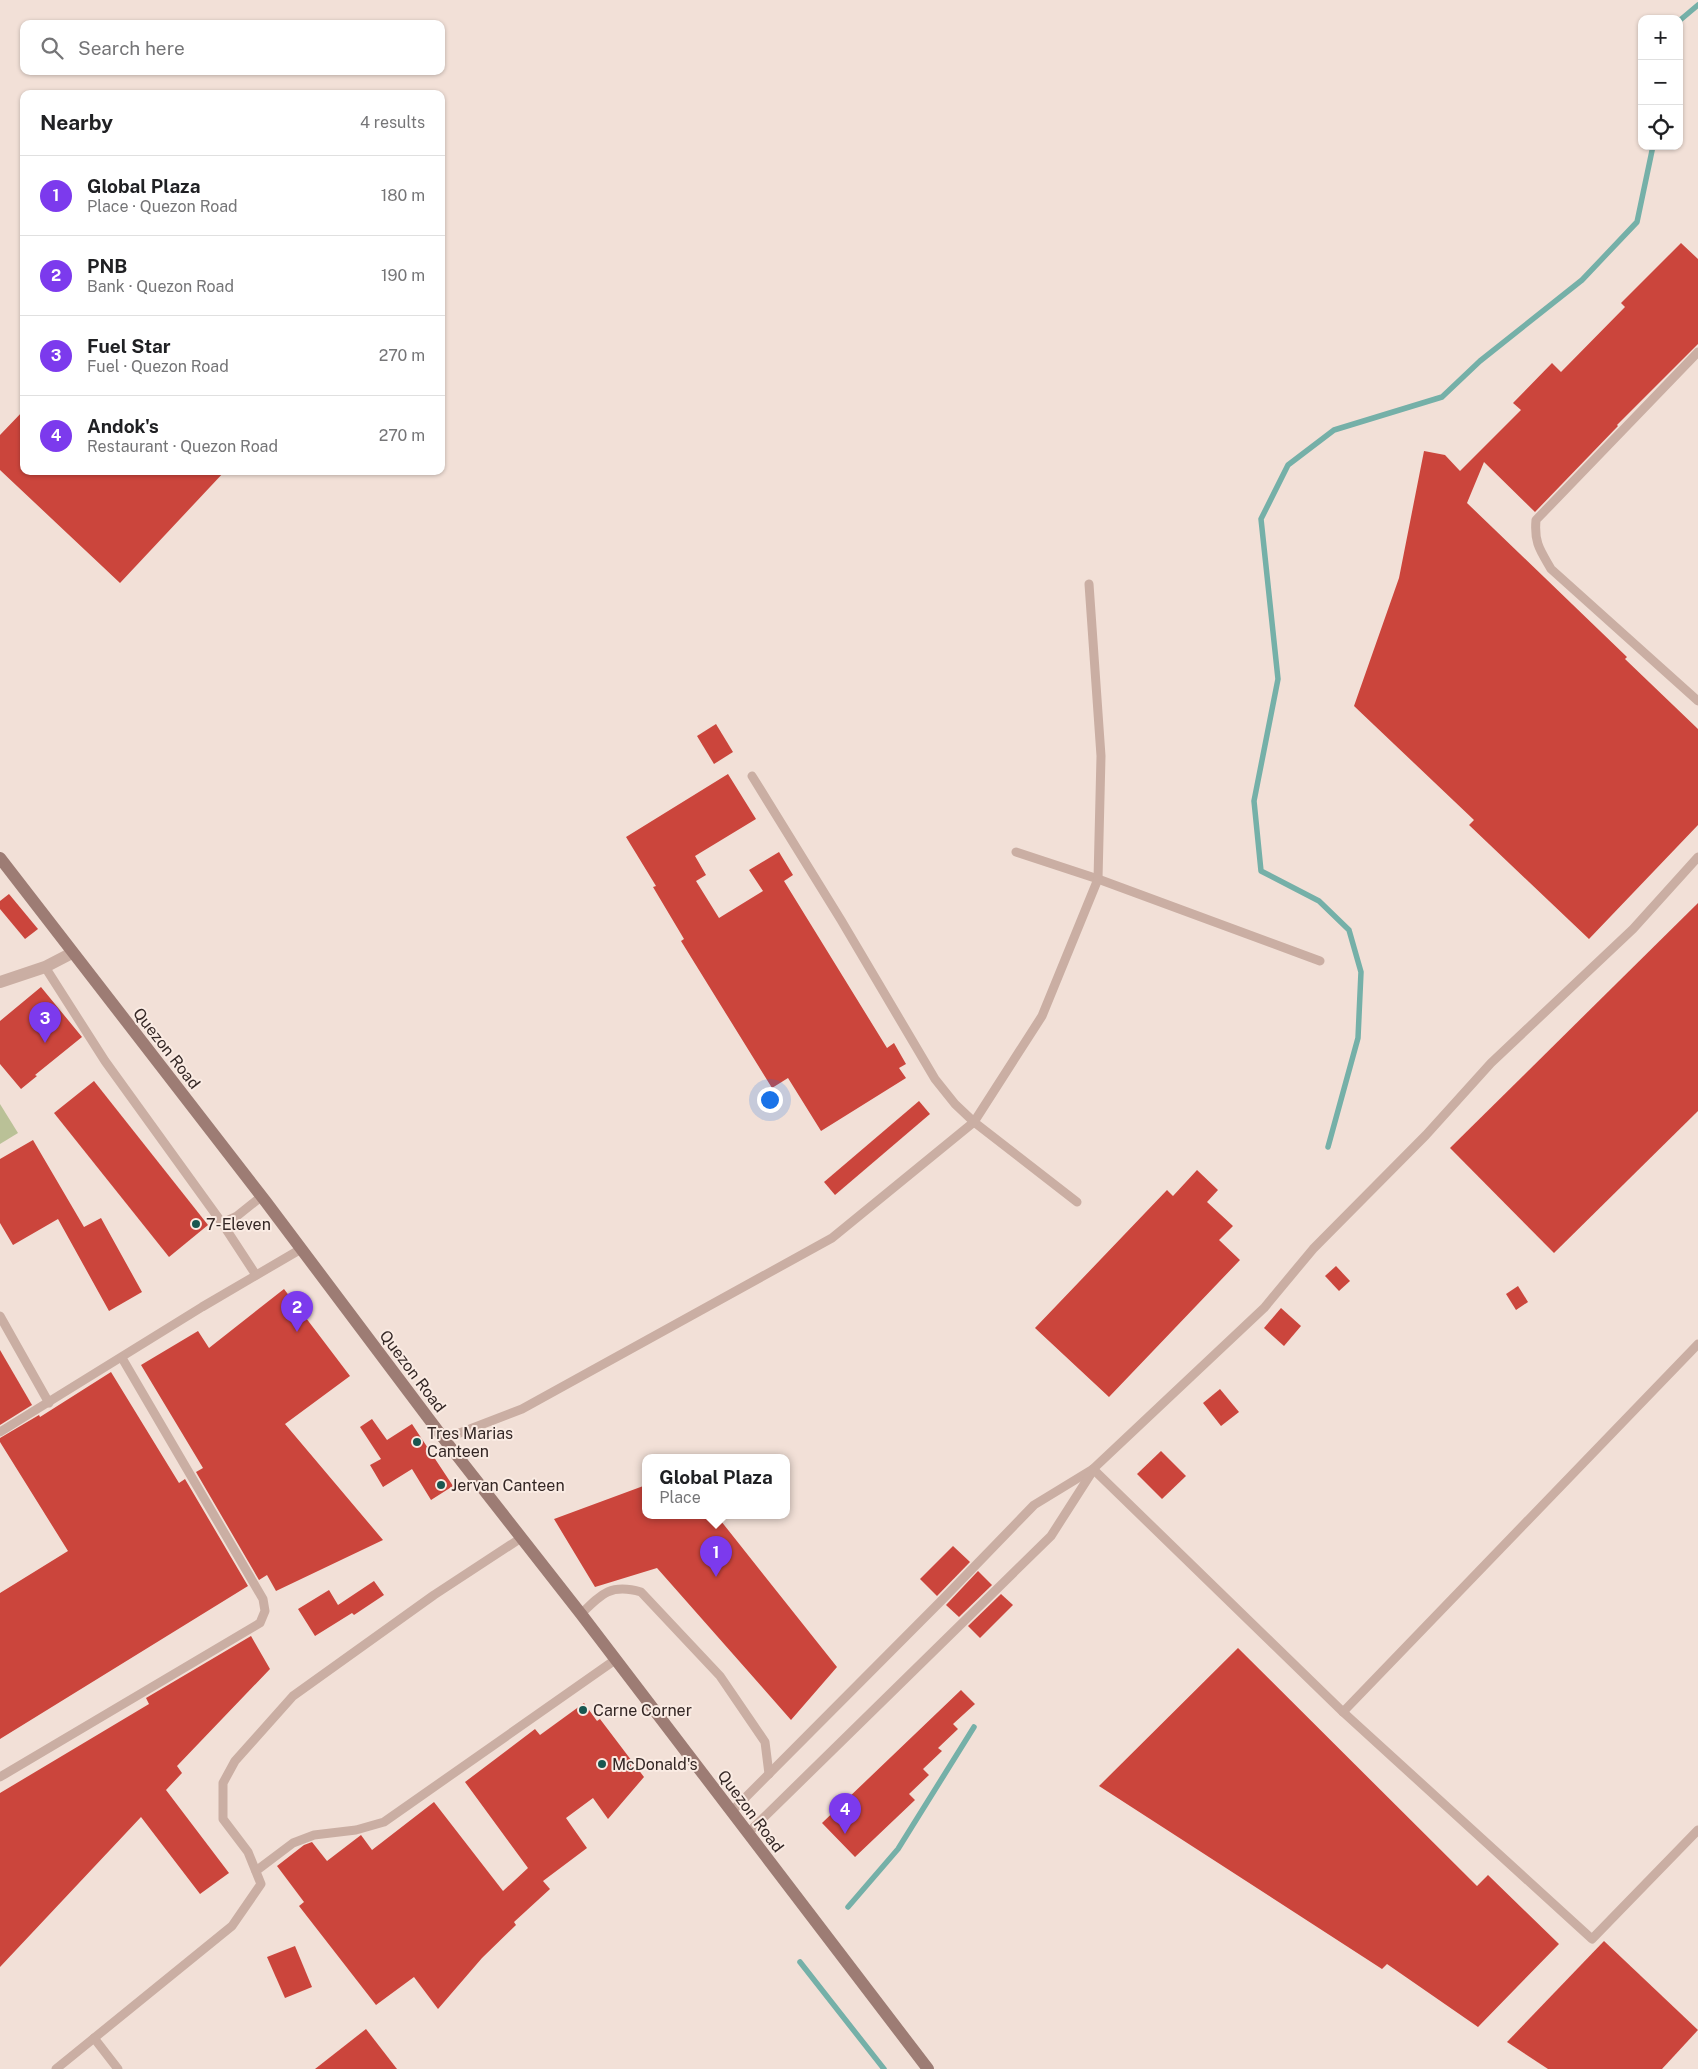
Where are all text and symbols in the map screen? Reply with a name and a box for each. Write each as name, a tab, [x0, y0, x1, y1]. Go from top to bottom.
map controls	[1638, 15, 1683, 150]
button: +	[1638, 15, 1683, 60]
search box	[20, 20, 445, 75]
icon: search	[38, 34, 66, 62]
text: Search here	[78, 37, 185, 59]
button: −	[1638, 60, 1683, 105]
button: locate	[1638, 105, 1683, 150]
text: Nearby	[40, 110, 113, 135]
text: 4 results	[360, 113, 425, 132]
text: Global Plaza	[87, 175, 200, 197]
text: 1	[53, 186, 59, 205]
text: 180 m	[381, 186, 425, 205]
text: Place · Quezon Road	[87, 197, 238, 216]
text: PNB	[87, 255, 127, 277]
text: 2	[51, 266, 61, 285]
text: 190 m	[381, 266, 425, 285]
text: Bank · Quezon Road	[87, 277, 234, 296]
text: Fuel Star	[87, 335, 171, 357]
text: 3	[51, 346, 61, 365]
text: 270 m	[379, 346, 425, 365]
text: Fuel · Quezon Road	[87, 357, 229, 376]
text: Andok's	[87, 415, 159, 437]
text: 4	[51, 426, 61, 445]
text: 270 m	[379, 426, 425, 445]
text: Restaurant · Quezon Road	[87, 437, 278, 456]
pin: 3	[29, 1002, 61, 1043]
street label: Quezon Road	[129, 1004, 204, 1093]
your location	[757, 1087, 783, 1113]
place label: 7-Eleven	[206, 1215, 271, 1234]
marker: 7-Eleven	[190, 1218, 202, 1230]
pin: 2	[281, 1291, 313, 1332]
street label: Quezon Road	[376, 1327, 450, 1416]
place label: Tres Marias Canteen	[427, 1424, 513, 1461]
marker: Tres Marias Canteen	[411, 1436, 423, 1448]
popup	[642, 1454, 790, 1519]
text: Global Plaza	[659, 1466, 773, 1488]
place label: Jervan Canteen	[451, 1476, 565, 1495]
marker: Jervan Canteen	[435, 1479, 447, 1491]
text: Place	[659, 1488, 701, 1507]
pin: 1	[700, 1536, 732, 1577]
place label: Carne Corner	[593, 1701, 692, 1720]
marker: Carne Corner	[577, 1704, 589, 1716]
place label: McDonald's	[612, 1755, 698, 1774]
marker: McDonald's	[596, 1758, 608, 1770]
street label: Quezon Road	[714, 1767, 788, 1856]
pin: 4	[829, 1793, 861, 1834]

